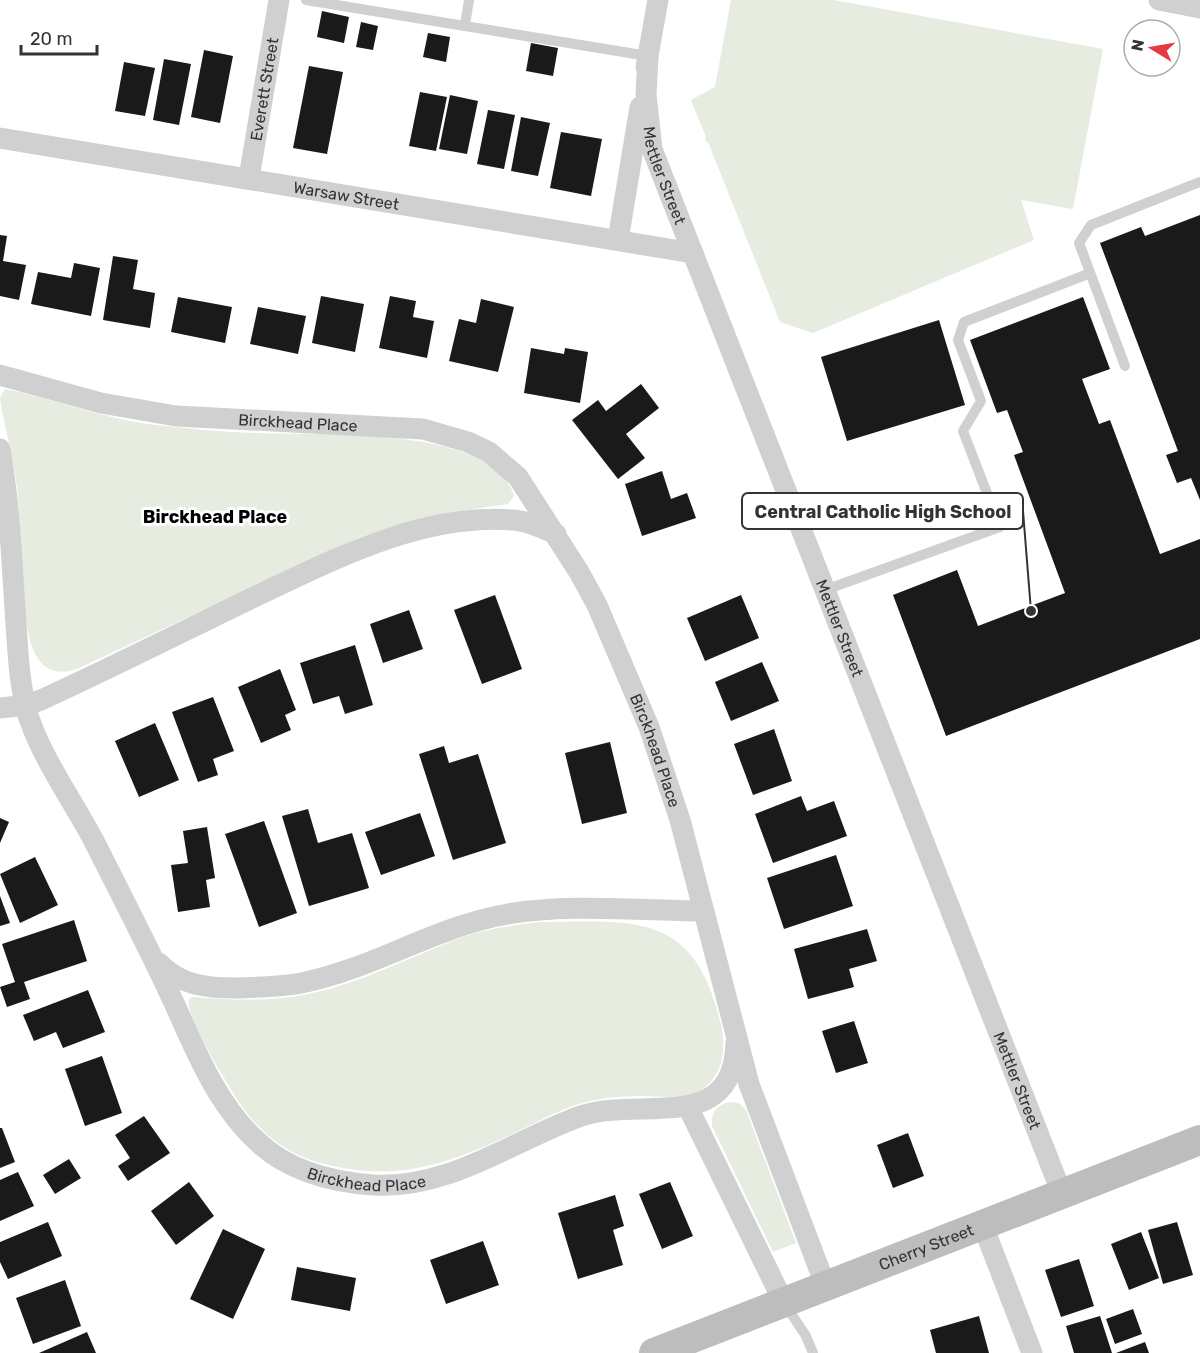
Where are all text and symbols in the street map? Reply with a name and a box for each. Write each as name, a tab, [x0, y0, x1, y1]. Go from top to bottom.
scale bar	[21, 18, 98, 56]
north arrow	[1122, 18, 1182, 78]
text: 20 m	[30, 28, 72, 50]
street label: Everett Street	[246, 36, 283, 143]
text: N	[1127, 38, 1148, 53]
street label: Mettler Street	[640, 125, 690, 227]
street label: Warsaw Street	[292, 178, 401, 214]
street label: Birckhead Place	[238, 410, 358, 436]
callout: Central Catholic High School	[742, 493, 1023, 529]
text: Central Catholic High School	[755, 501, 1011, 523]
district label: Birckhead Place	[143, 506, 288, 528]
street label: Mettler Street	[812, 577, 867, 680]
street label: Birckhead Place	[626, 691, 684, 810]
street label: Mettler Street	[989, 1029, 1045, 1132]
street label: Birckhead Place	[305, 1163, 428, 1195]
street label: Cherry Street	[876, 1220, 976, 1274]

